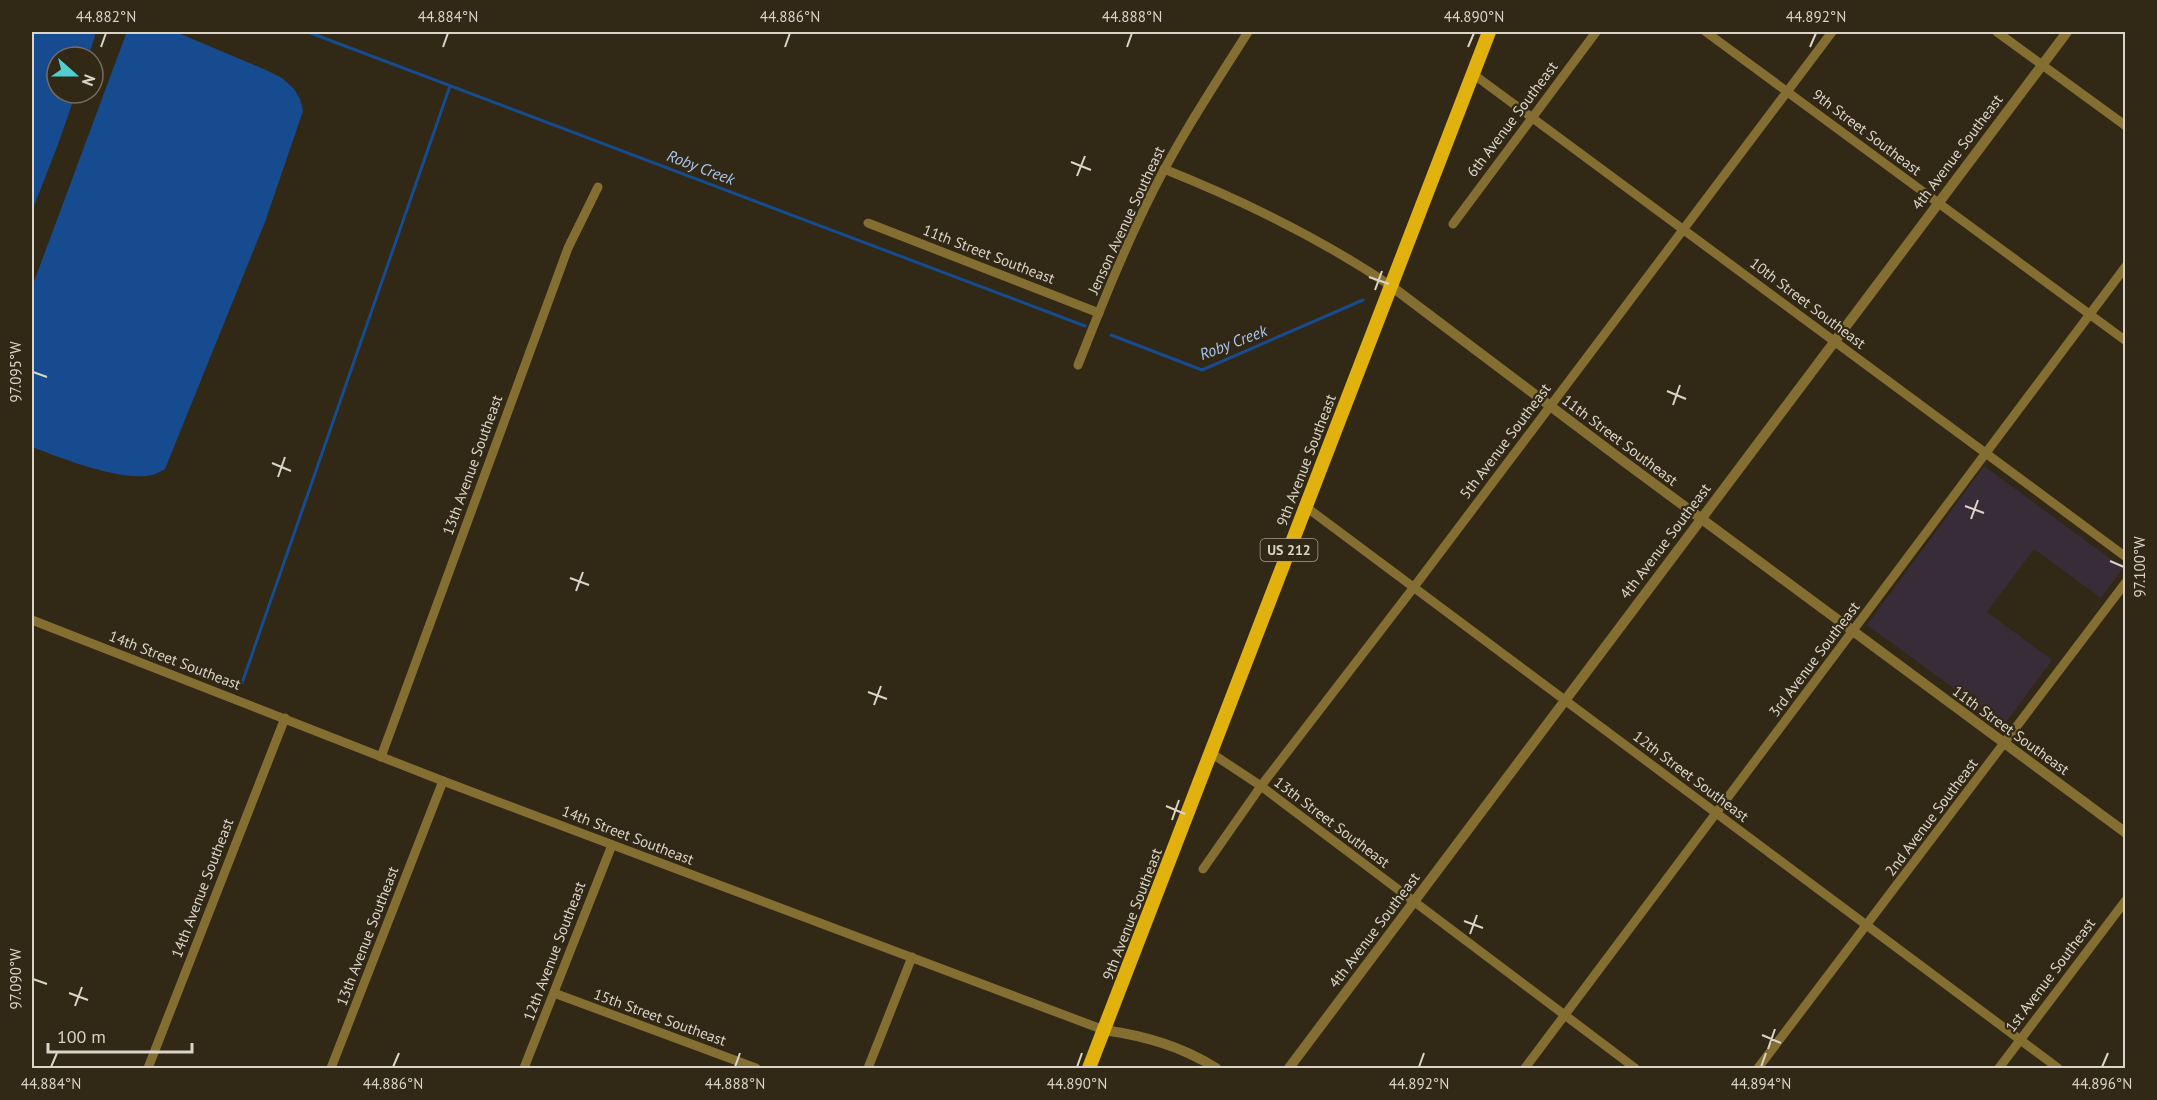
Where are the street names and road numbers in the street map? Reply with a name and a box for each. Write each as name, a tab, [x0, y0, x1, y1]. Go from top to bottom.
street label: 6th Avenue Southeast	[1462, 58, 1562, 180]
street label: 9th Street Southeast	[1809, 85, 1925, 179]
street label: 4th Avenue Southeast	[1907, 91, 2007, 213]
street label: Jenson Avenue Southeast	[1083, 143, 1169, 298]
street label: 11th Street Southeast	[920, 220, 1058, 288]
street label: 10th Street Southeast	[1746, 253, 1870, 353]
street label: 5th Avenue Southeast	[1455, 380, 1555, 502]
street label: 11th Street Southeast	[1558, 390, 1682, 490]
street label: 9th Avenue Southeast	[1272, 391, 1340, 529]
street label: 13th Avenue Southeast	[438, 392, 506, 538]
street label: 4th Avenue Southeast	[1615, 480, 1715, 602]
road number: US 212	[1260, 539, 1318, 561]
street label: 3rd Avenue Southeast	[1764, 598, 1864, 720]
street label: 14th Street Southeast	[106, 626, 244, 694]
street label: 11th Street Southeast	[1949, 681, 2073, 779]
street label: 12th Street Southeast	[1629, 726, 1753, 826]
street label: 2nd Avenue Southeast	[1880, 754, 1982, 880]
street label: 13th Street Southeast	[1270, 772, 1394, 872]
street label: 14th Street Southeast	[559, 801, 697, 869]
street label: 14th Avenue Southeast	[167, 816, 237, 960]
street label: 9th Avenue Southeast	[1098, 845, 1166, 983]
street label: 13th Avenue Southeast	[332, 864, 402, 1008]
street label: 4th Avenue Southeast	[1324, 869, 1424, 991]
street label: 12th Avenue Southeast	[519, 879, 589, 1023]
street label: 1st Avenue Southeast	[2001, 914, 2099, 1036]
street label: 15th Street Southeast	[591, 984, 729, 1050]

